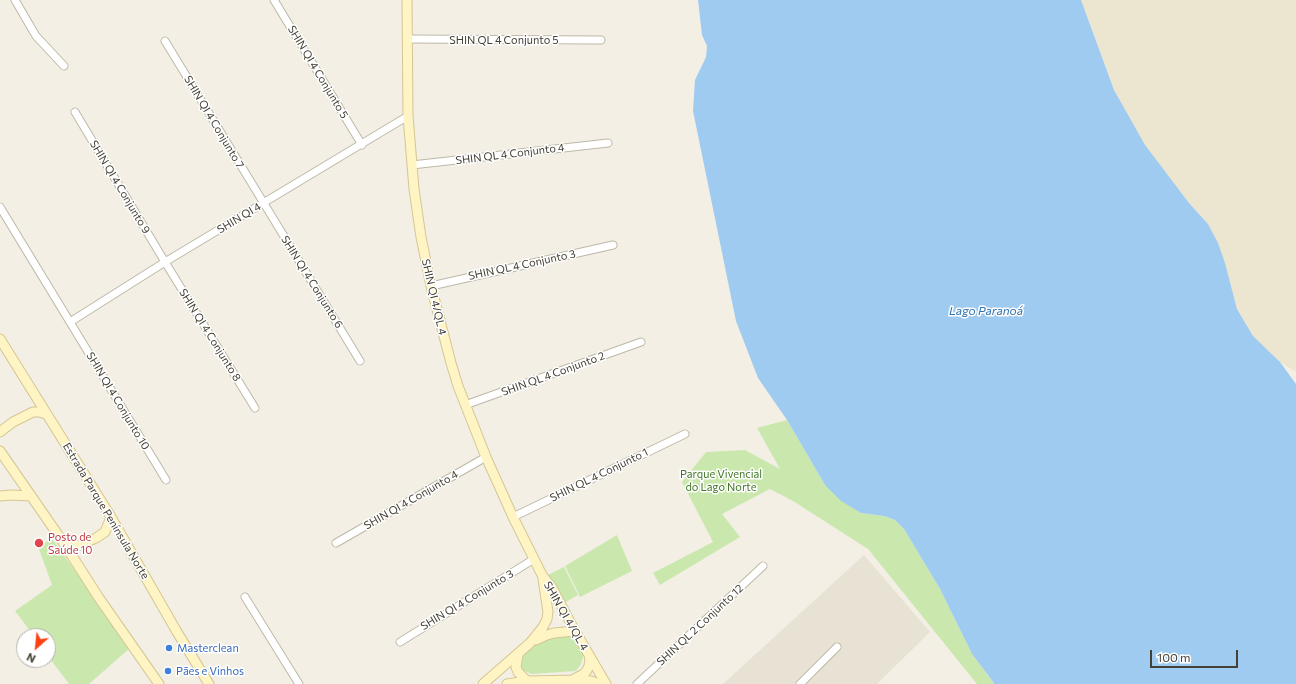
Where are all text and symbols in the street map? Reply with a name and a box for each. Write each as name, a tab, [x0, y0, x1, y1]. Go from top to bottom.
street label: SHIN QI 4 Conjunto 5	[285, 23, 351, 121]
street label: SHIN QL 4 Conjunto 5	[449, 33, 559, 47]
street label: SHIN QI 4 Conjunto 7	[181, 73, 247, 171]
street label: SHIN QI 4 Conjunto 9	[87, 138, 153, 236]
street label: SHIN QL 4 Conjunto 4	[455, 141, 565, 167]
street label: SHIN QI 4	[215, 200, 263, 236]
street label: SHIN QI 4 Conjunto 6	[278, 233, 346, 331]
street label: SHIN QL 4 Conjunto 3	[467, 247, 577, 283]
street label: SHIN QI 4/QL 4	[419, 258, 449, 336]
street label: SHIN QI 4 Conjunto 8	[176, 286, 244, 384]
water label: Lago Paranoá	[949, 304, 1023, 318]
street label: SHIN QL 4 Conjunto 2	[499, 349, 607, 399]
street label: SHIN QI 4 Conjunto 10	[84, 350, 152, 452]
street label: Estrada Parque Península Norte	[60, 440, 152, 582]
street label: SHIN QL 4 Conjunto 1	[548, 445, 650, 505]
park label: Parque Vivencial do Lago Norte	[680, 467, 762, 493]
street label: SHIN QI 4 Conjunto 4	[362, 468, 460, 532]
place label: Posto de Saúde 10	[48, 530, 92, 556]
marker: Posto de Saúde 10	[33, 537, 45, 549]
street label: SHIN QI 4 Conjunto 3	[418, 567, 516, 633]
street label: SHIN QI 4/QL 4	[541, 579, 591, 653]
street label: SHIN QL 2 Conjunto 12	[654, 582, 746, 668]
north arrow	[16, 628, 56, 668]
place label: Masterclean	[177, 641, 239, 655]
scale bar	[1152, 642, 1240, 668]
marker: Masterclean	[164, 643, 174, 653]
text: 100 m	[1157, 650, 1191, 664]
text: N	[24, 651, 37, 666]
place label: Pães e Vinhos	[176, 664, 244, 678]
marker: Pães e Vinhos	[163, 666, 173, 676]

